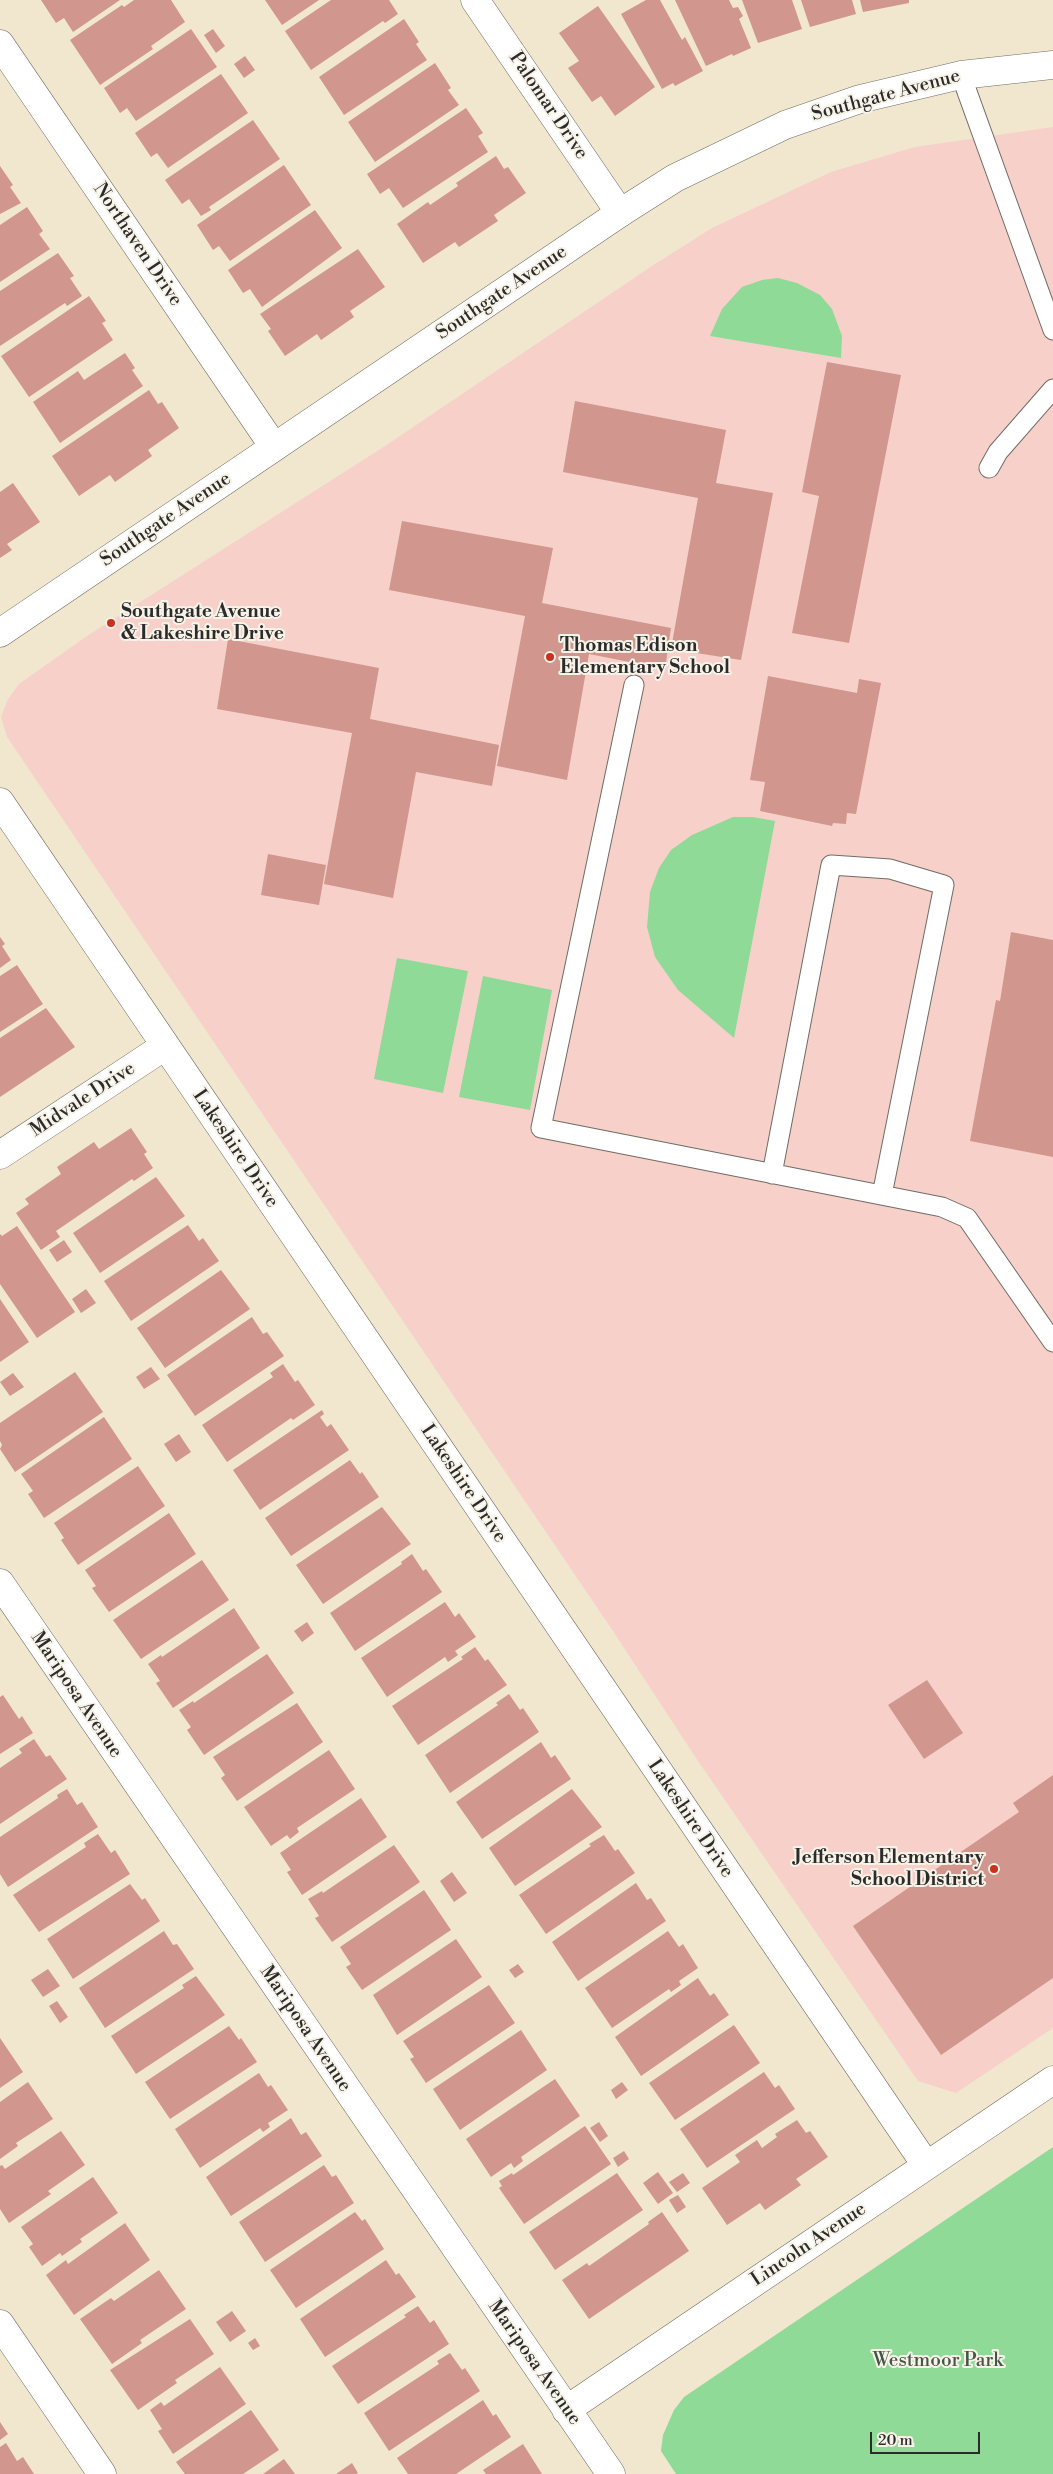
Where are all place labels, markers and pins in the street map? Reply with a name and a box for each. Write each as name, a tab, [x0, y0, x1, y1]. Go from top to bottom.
place label: Southgate Avenue & Lakeshire Drive	[121, 601, 284, 645]
marker: Southgate Avenue & Lakeshire Drive	[105, 617, 117, 629]
place label: Thomas Edison Elementary School	[560, 635, 730, 679]
marker: Thomas Edison Elementary School	[544, 651, 556, 663]
place label: Jefferson Elementary School District	[794, 1847, 984, 1891]
marker: Jefferson Elementary School District	[988, 1863, 1000, 1875]

